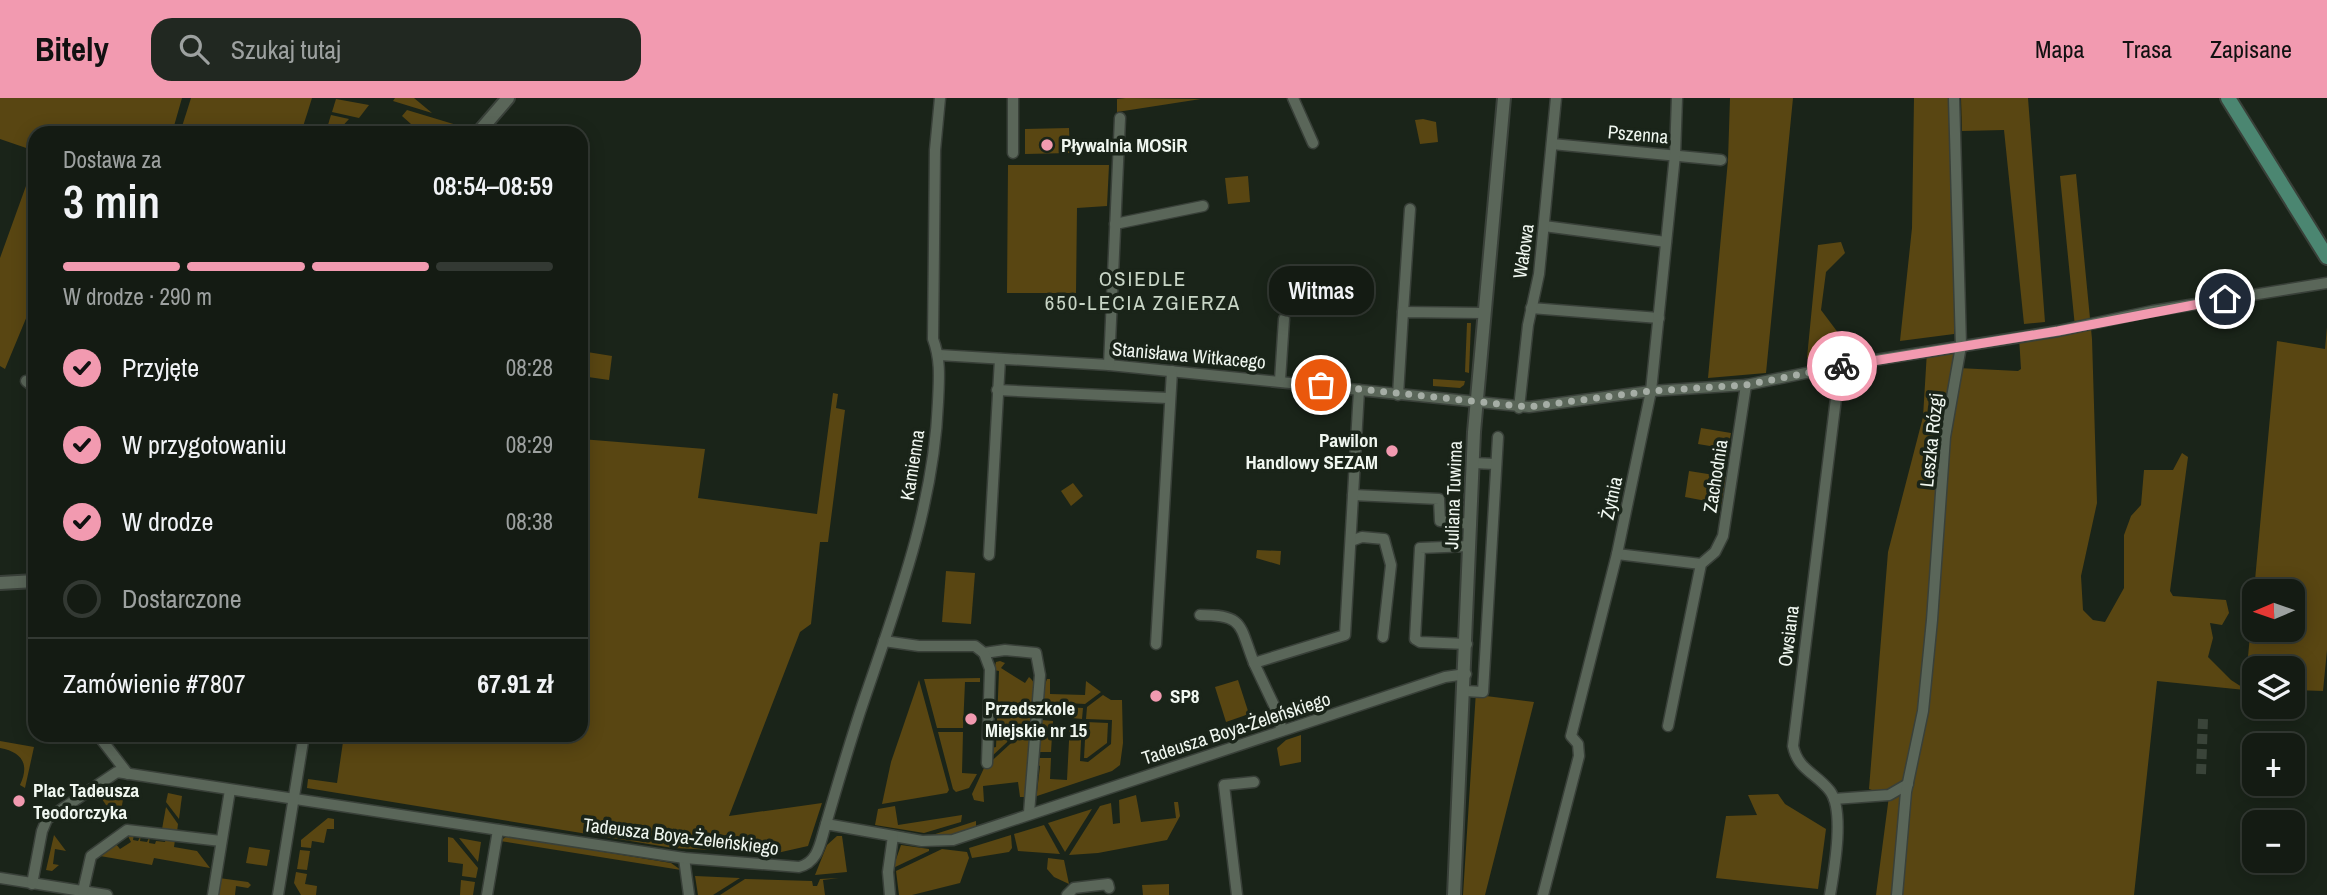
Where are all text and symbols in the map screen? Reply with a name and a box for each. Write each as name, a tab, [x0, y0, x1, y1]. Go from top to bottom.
search box	[151, 18, 641, 81]
text: Bitely	[35, 27, 109, 71]
icon: search	[175, 30, 213, 68]
text: Szukaj tutaj	[231, 32, 341, 67]
text: Mapa	[2035, 33, 2084, 65]
text: Trasa	[2122, 33, 2172, 65]
text: Zapisane	[2210, 33, 2292, 65]
street label: Pszenna	[1607, 118, 1670, 150]
place label: Pływalnia MOSiR	[1061, 132, 1187, 158]
marker: Pływalnia MOSiR	[1039, 137, 1055, 153]
text: Dostawa za	[63, 144, 162, 175]
text: 08:54–08:59	[433, 168, 553, 203]
text: 3 min	[63, 170, 160, 232]
street label: Wałowa	[1506, 222, 1540, 280]
district label: OSIEDLE 650-LECIA ZGIERZA	[1045, 264, 1241, 317]
callout: Witmas	[1268, 266, 1374, 315]
pin	[2195, 269, 2255, 329]
text: Witmas	[1289, 275, 1354, 306]
icon: home	[2206, 280, 2244, 318]
text: W drodze · 290 m	[63, 281, 212, 312]
courier	[1807, 331, 1877, 401]
street label: Stanisława Witkacego	[1111, 335, 1267, 375]
icon: bike	[1823, 347, 1861, 385]
icon: check	[63, 349, 101, 387]
text: Przyjęte	[122, 350, 199, 385]
text: 08:28	[506, 352, 553, 383]
pin	[1291, 355, 1351, 415]
icon: bag	[1302, 366, 1340, 404]
street label: Leszka Rózgi	[1913, 392, 1949, 488]
icon: check	[63, 426, 101, 464]
text: W przygotowaniu	[122, 427, 287, 462]
place label: Pawilon Handlowy SEZAM	[1246, 427, 1378, 475]
street label: Kamienna	[894, 428, 930, 502]
text: 08:29	[506, 429, 553, 460]
street label: Zachodnia	[1696, 437, 1734, 514]
street label: Juliana Tuwima	[1438, 440, 1468, 550]
marker: Pawilon Handlowy SEZAM	[1384, 443, 1400, 459]
street label: Żytnia	[1594, 474, 1628, 522]
icon: check	[63, 503, 101, 541]
text: W drodze	[122, 504, 213, 539]
text: 08:38	[506, 506, 553, 537]
north arrow	[2242, 579, 2305, 642]
map controls	[2242, 579, 2305, 873]
text: Dostarczone	[122, 581, 242, 616]
street label: Owsiana	[1771, 604, 1805, 668]
button: layers	[2242, 656, 2305, 719]
text: Zamówienie #7807	[63, 666, 246, 701]
text: 67.91 zł	[477, 666, 553, 701]
place label: SP8	[1170, 683, 1200, 709]
street label: Tadeusza Boya-Żeleńskiego	[1138, 685, 1334, 771]
marker: SP8	[1148, 688, 1164, 704]
place label: Przedszkole Miejskie nr 15	[985, 695, 1088, 743]
marker: Przedszkole Miejskie nr 15	[963, 711, 979, 727]
button: +	[2242, 733, 2305, 796]
place label: Plac Tadeusza Teodorczyka	[33, 777, 140, 825]
marker: Plac Tadeusza Teodorczyka	[11, 793, 27, 809]
button: −	[2242, 810, 2305, 873]
street label: Tadeusza Boya-Żeleńskiego	[582, 811, 780, 861]

